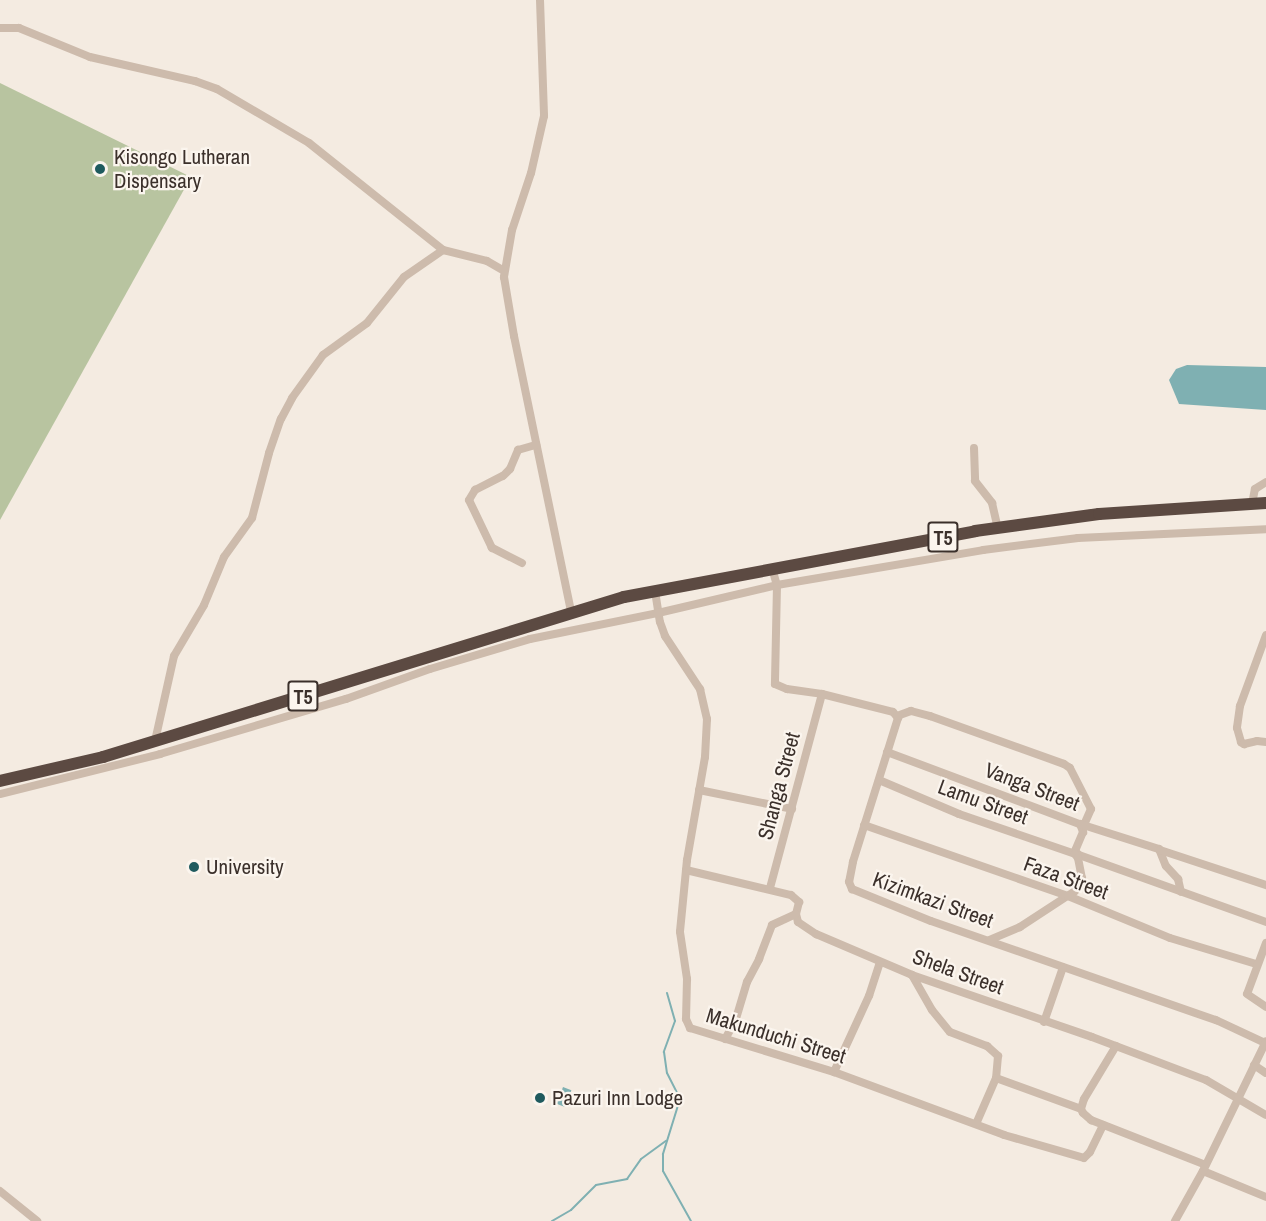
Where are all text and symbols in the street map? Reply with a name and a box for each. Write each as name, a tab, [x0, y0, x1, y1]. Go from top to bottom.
place label: Kisongo Lutheran Dispensary	[114, 144, 250, 194]
marker: Kisongo Lutheran Dispensary	[91, 160, 109, 178]
road number: T5	[926, 520, 960, 554]
road number: T5	[286, 679, 320, 713]
street label: Shanga Street	[753, 730, 805, 842]
street label: Vanga Street	[981, 757, 1083, 817]
street label: Lamu Street	[935, 774, 1031, 830]
street label: Faza Street	[1020, 851, 1112, 905]
place label: University	[206, 854, 284, 880]
marker: University	[187, 860, 201, 874]
street label: Kizimkazi Street	[869, 867, 997, 933]
street label: Shela Street	[909, 944, 1007, 1000]
street label: Makunduchi Street	[703, 1003, 849, 1069]
place label: Pazuri Inn Lodge	[552, 1085, 683, 1111]
marker: Pazuri Inn Lodge	[533, 1091, 547, 1105]

